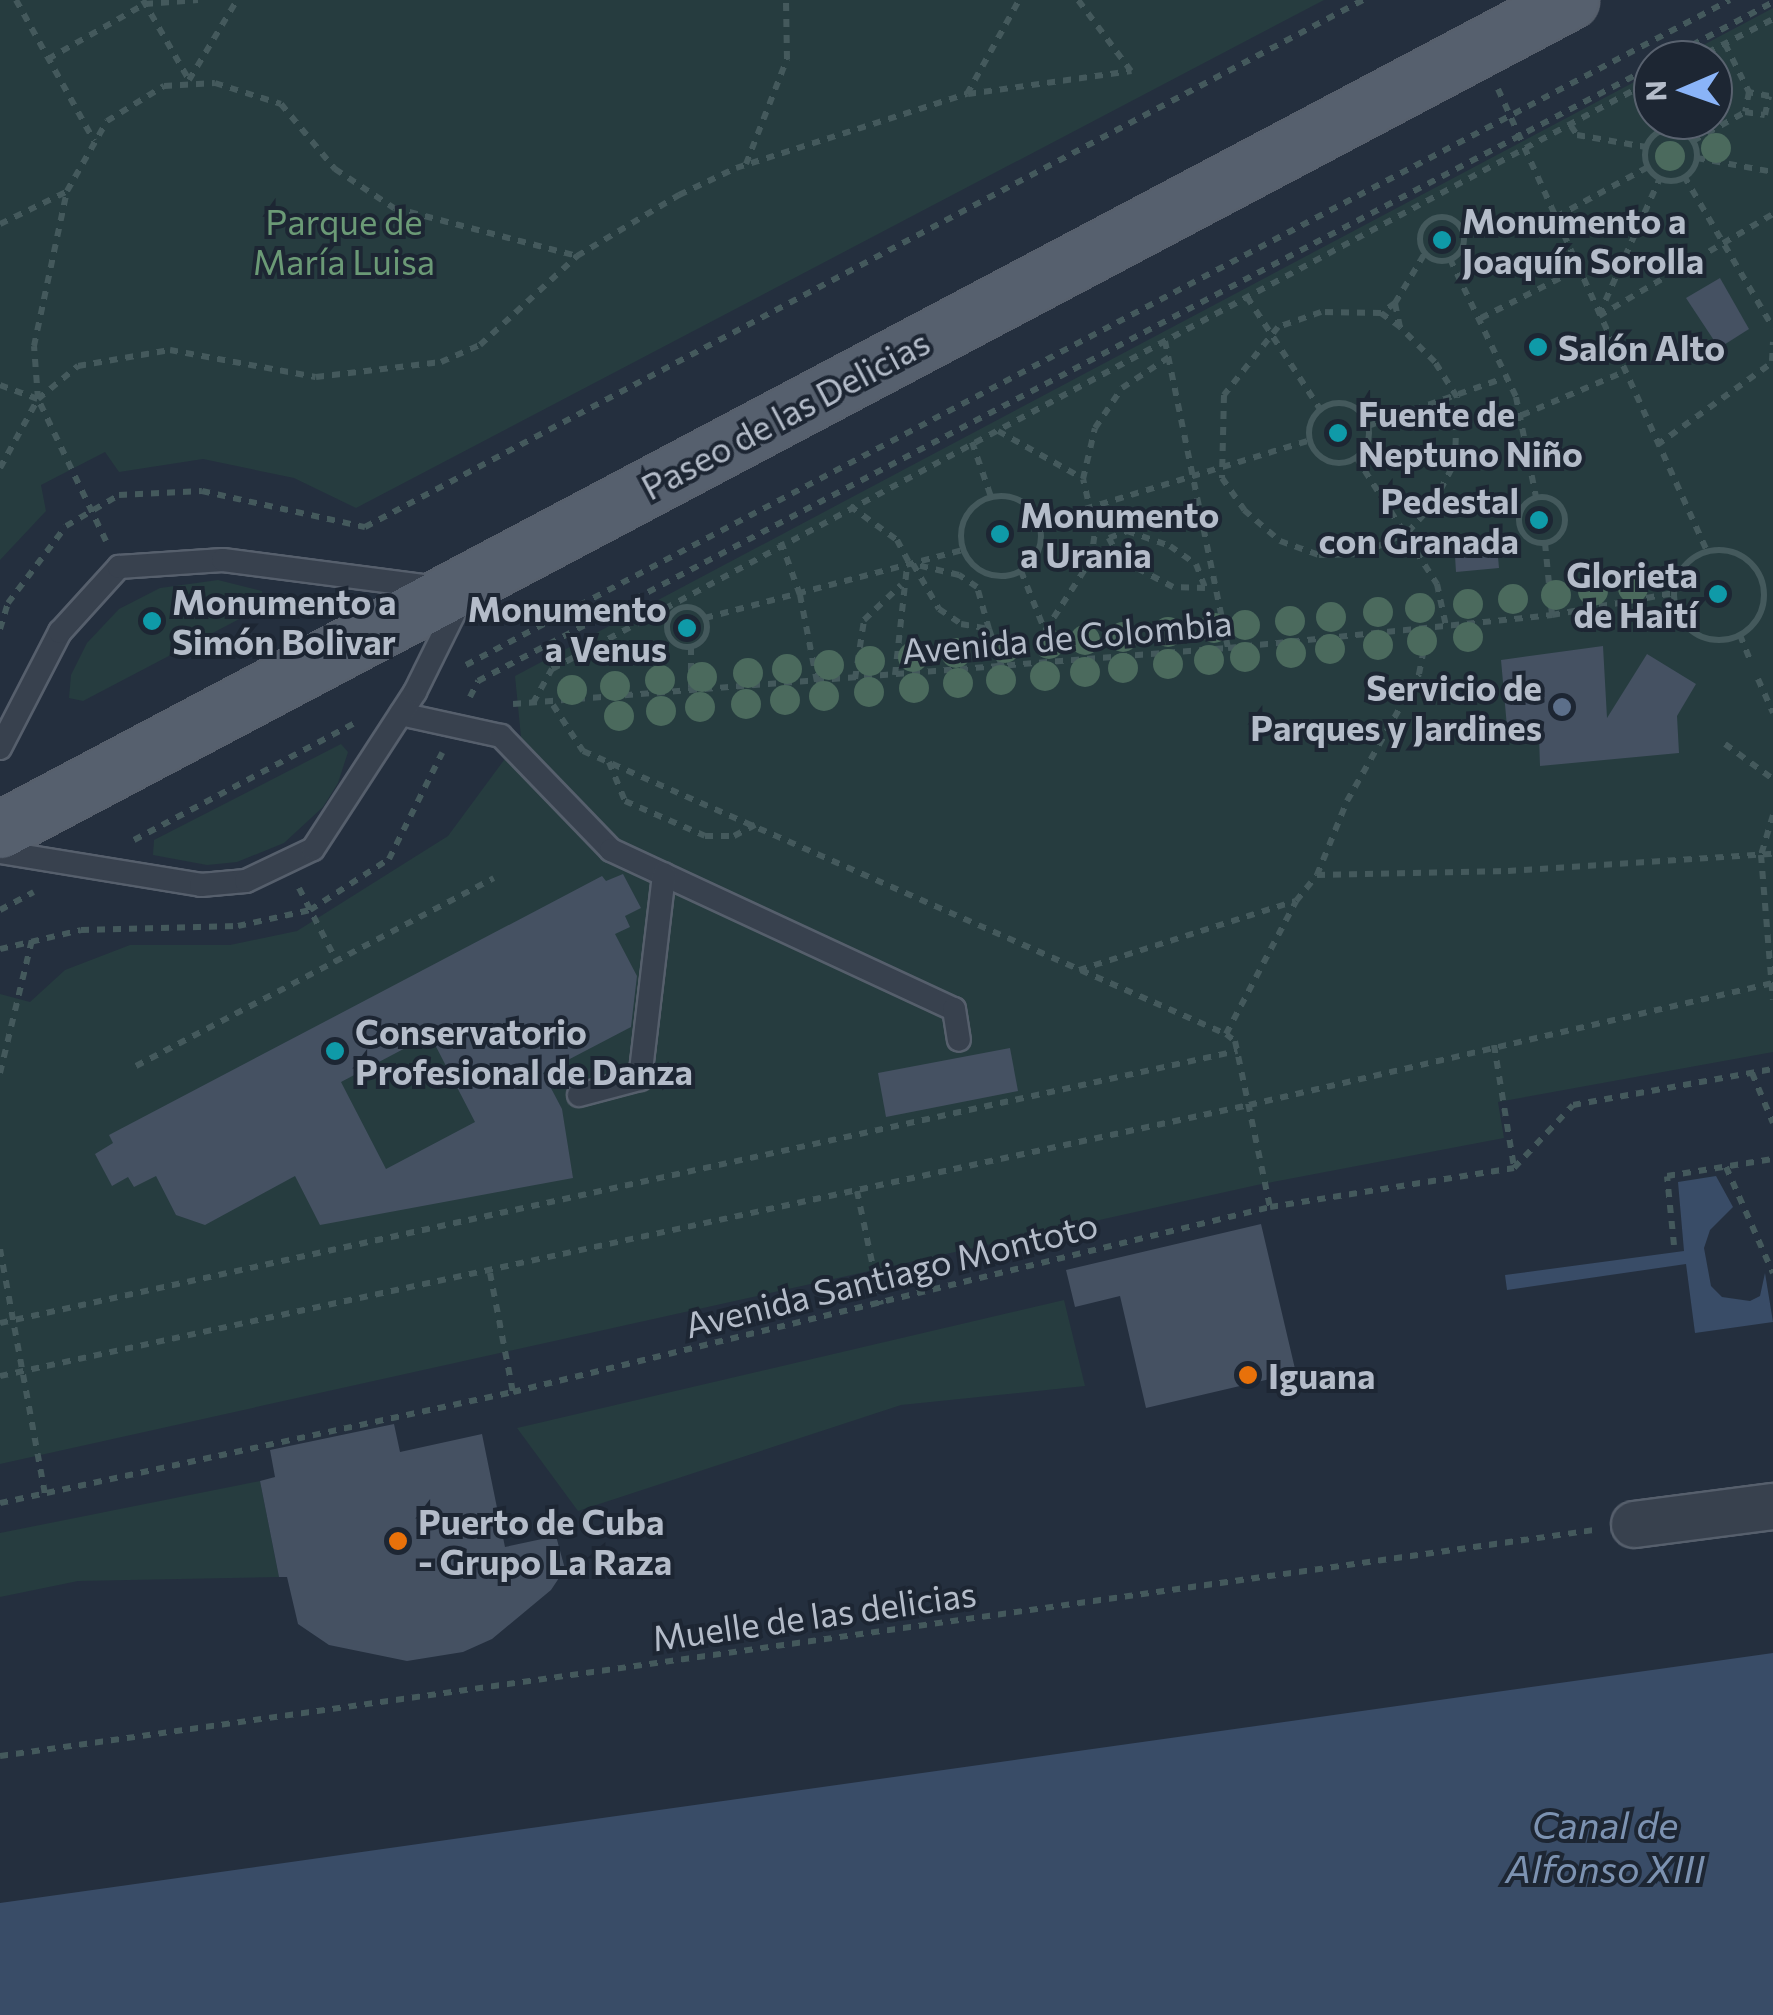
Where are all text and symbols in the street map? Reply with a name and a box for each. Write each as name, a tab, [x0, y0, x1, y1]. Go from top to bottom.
north arrow	[1633, 40, 1733, 140]
text: N	[1638, 80, 1672, 102]
place label: Monumento a Joaquín Sorolla	[1462, 199, 1704, 281]
park label: Parque de María Luisa	[253, 200, 435, 282]
marker: Monumento a Joaquín Sorolla	[1431, 229, 1453, 251]
street label: Paseo de las Delicias	[634, 320, 936, 508]
place label: Salón Alto	[1558, 326, 1725, 368]
marker: Salón Alto	[1527, 336, 1549, 358]
place label: Fuente de Neptuno Niño	[1358, 392, 1583, 474]
marker: Fuente de Neptuno Niño	[1327, 422, 1349, 444]
place label: Pedestal con Granada	[1319, 479, 1519, 561]
place label: Monumento a Urania	[1020, 493, 1219, 575]
marker: Pedestal con Granada	[1528, 509, 1550, 531]
marker: Monumento a Urania	[989, 523, 1011, 545]
place label: Glorieta de Haití	[1566, 553, 1698, 635]
place label: Monumento a Simón Bolivar	[172, 580, 397, 662]
marker: Glorieta de Haití	[1707, 583, 1729, 605]
place label: Monumento a Venus	[468, 587, 667, 669]
street label: Avenida de Colombia	[900, 601, 1234, 671]
marker: Monumento a Simón Bolivar	[141, 610, 163, 632]
marker: Monumento a Venus	[676, 617, 698, 639]
place label: Servicio de Parques y Jardines	[1250, 666, 1542, 748]
marker: Servicio de Parques y Jardines	[1551, 696, 1573, 718]
place label: Conservatorio Profesional de Danza	[355, 1010, 693, 1092]
marker: Conservatorio Profesional de Danza	[324, 1040, 346, 1062]
street label: Avenida Santiago Montoto	[680, 1202, 1102, 1346]
place label: Iguana	[1268, 1354, 1375, 1396]
marker: Iguana	[1237, 1364, 1259, 1386]
place label: Puerto de Cuba - Grupo La Raza	[418, 1500, 672, 1582]
marker: Puerto de Cuba - Grupo La Raza	[387, 1530, 409, 1552]
street label: Muelle de las delicias	[649, 1571, 979, 1659]
water label: Canal de Alfonso XIII	[1505, 1801, 1705, 1890]

